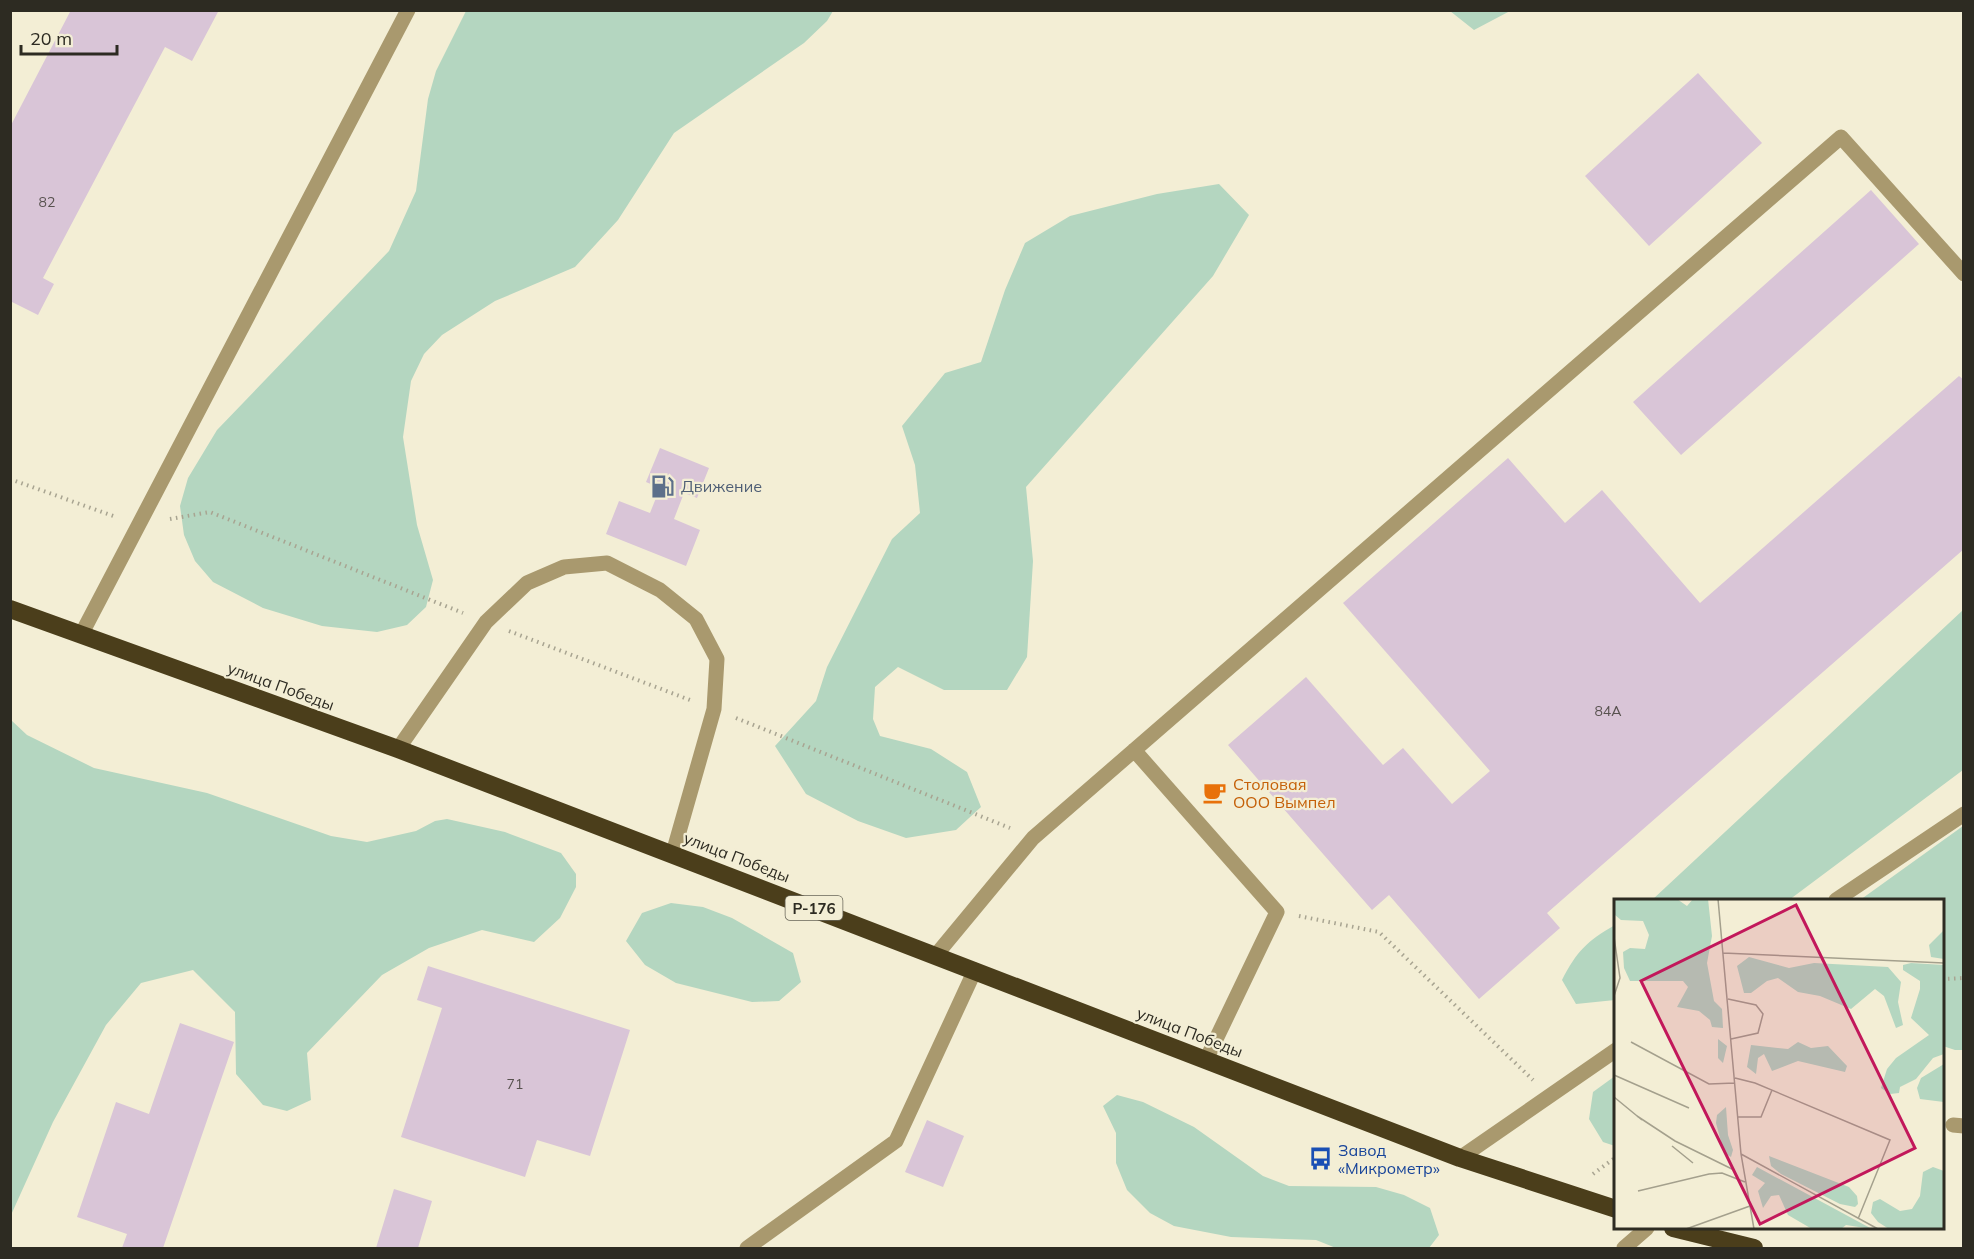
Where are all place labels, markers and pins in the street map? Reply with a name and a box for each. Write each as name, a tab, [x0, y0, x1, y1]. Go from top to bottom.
fuel station icon: Движение	[650, 473, 676, 499]
place label: Движение	[681, 476, 762, 496]
place label: Столовая ООО Вымпел	[1233, 774, 1336, 812]
cafe icon: Столовая ООО Вымпел	[1202, 780, 1228, 806]
place label: Завод «Микрометр»	[1338, 1140, 1440, 1178]
bus stop icon: Завод «Микрометр»	[1307, 1146, 1333, 1172]

